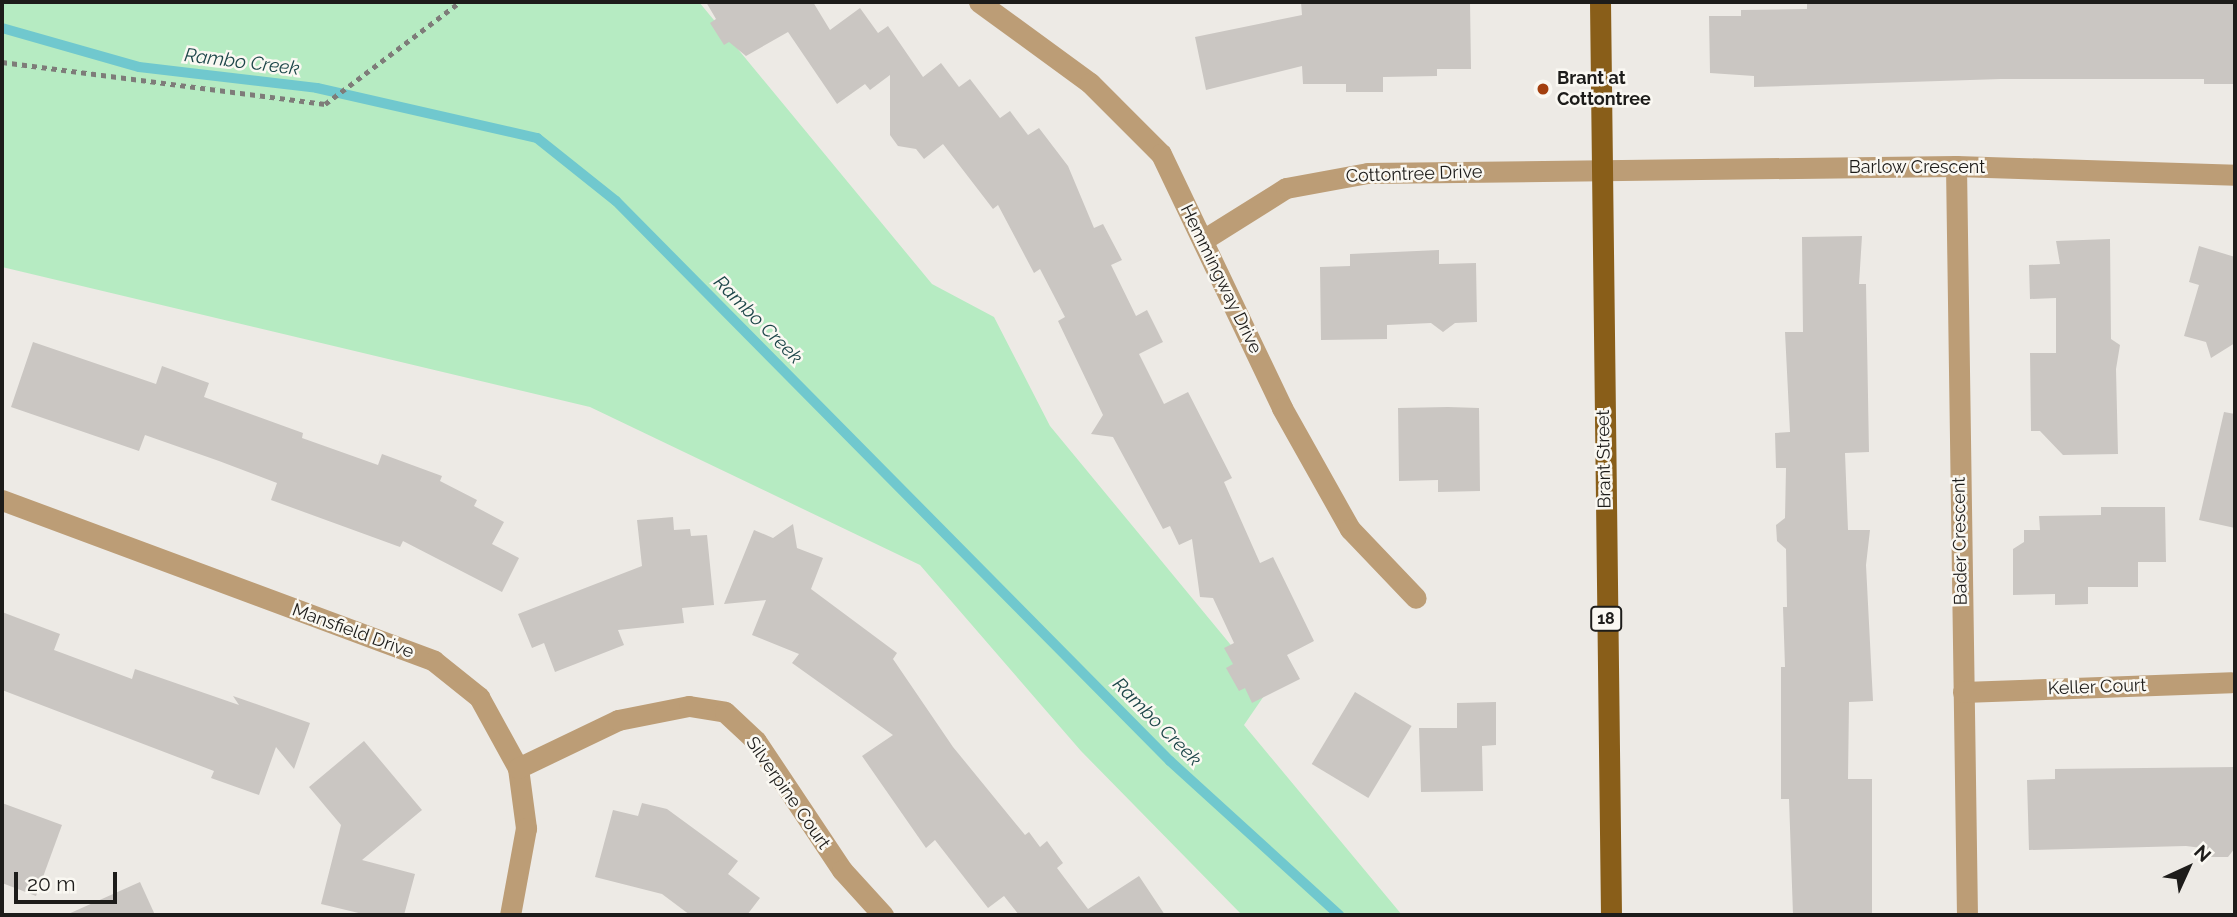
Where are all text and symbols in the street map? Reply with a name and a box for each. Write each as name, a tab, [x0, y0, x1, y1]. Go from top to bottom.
water label: Rambo Creek	[183, 44, 301, 80]
place label: Brant at Cottontree	[1557, 68, 1651, 110]
marker: Brant at Cottontree	[1535, 81, 1551, 97]
street label: Barlow Crescent	[1848, 156, 1986, 178]
street label: Cottontree Drive	[1345, 161, 1483, 187]
street label: Hemmingway Drive	[1175, 201, 1267, 357]
water label: Rambo Creek	[709, 271, 807, 369]
street label: Brant Street	[1592, 409, 1616, 509]
street label: Bader Crescent	[1948, 476, 1972, 606]
street label: Mansfield Drive	[289, 599, 417, 663]
road number: 18	[1588, 606, 1624, 632]
water label: Rambo Creek	[1108, 673, 1206, 771]
street label: Keller Court	[2047, 674, 2147, 700]
street label: Silverpine Court	[741, 733, 835, 853]
north arrow	[2153, 833, 2223, 903]
text: N	[2190, 840, 2216, 866]
scale bar	[18, 858, 121, 902]
text: 20 m	[27, 871, 75, 896]

